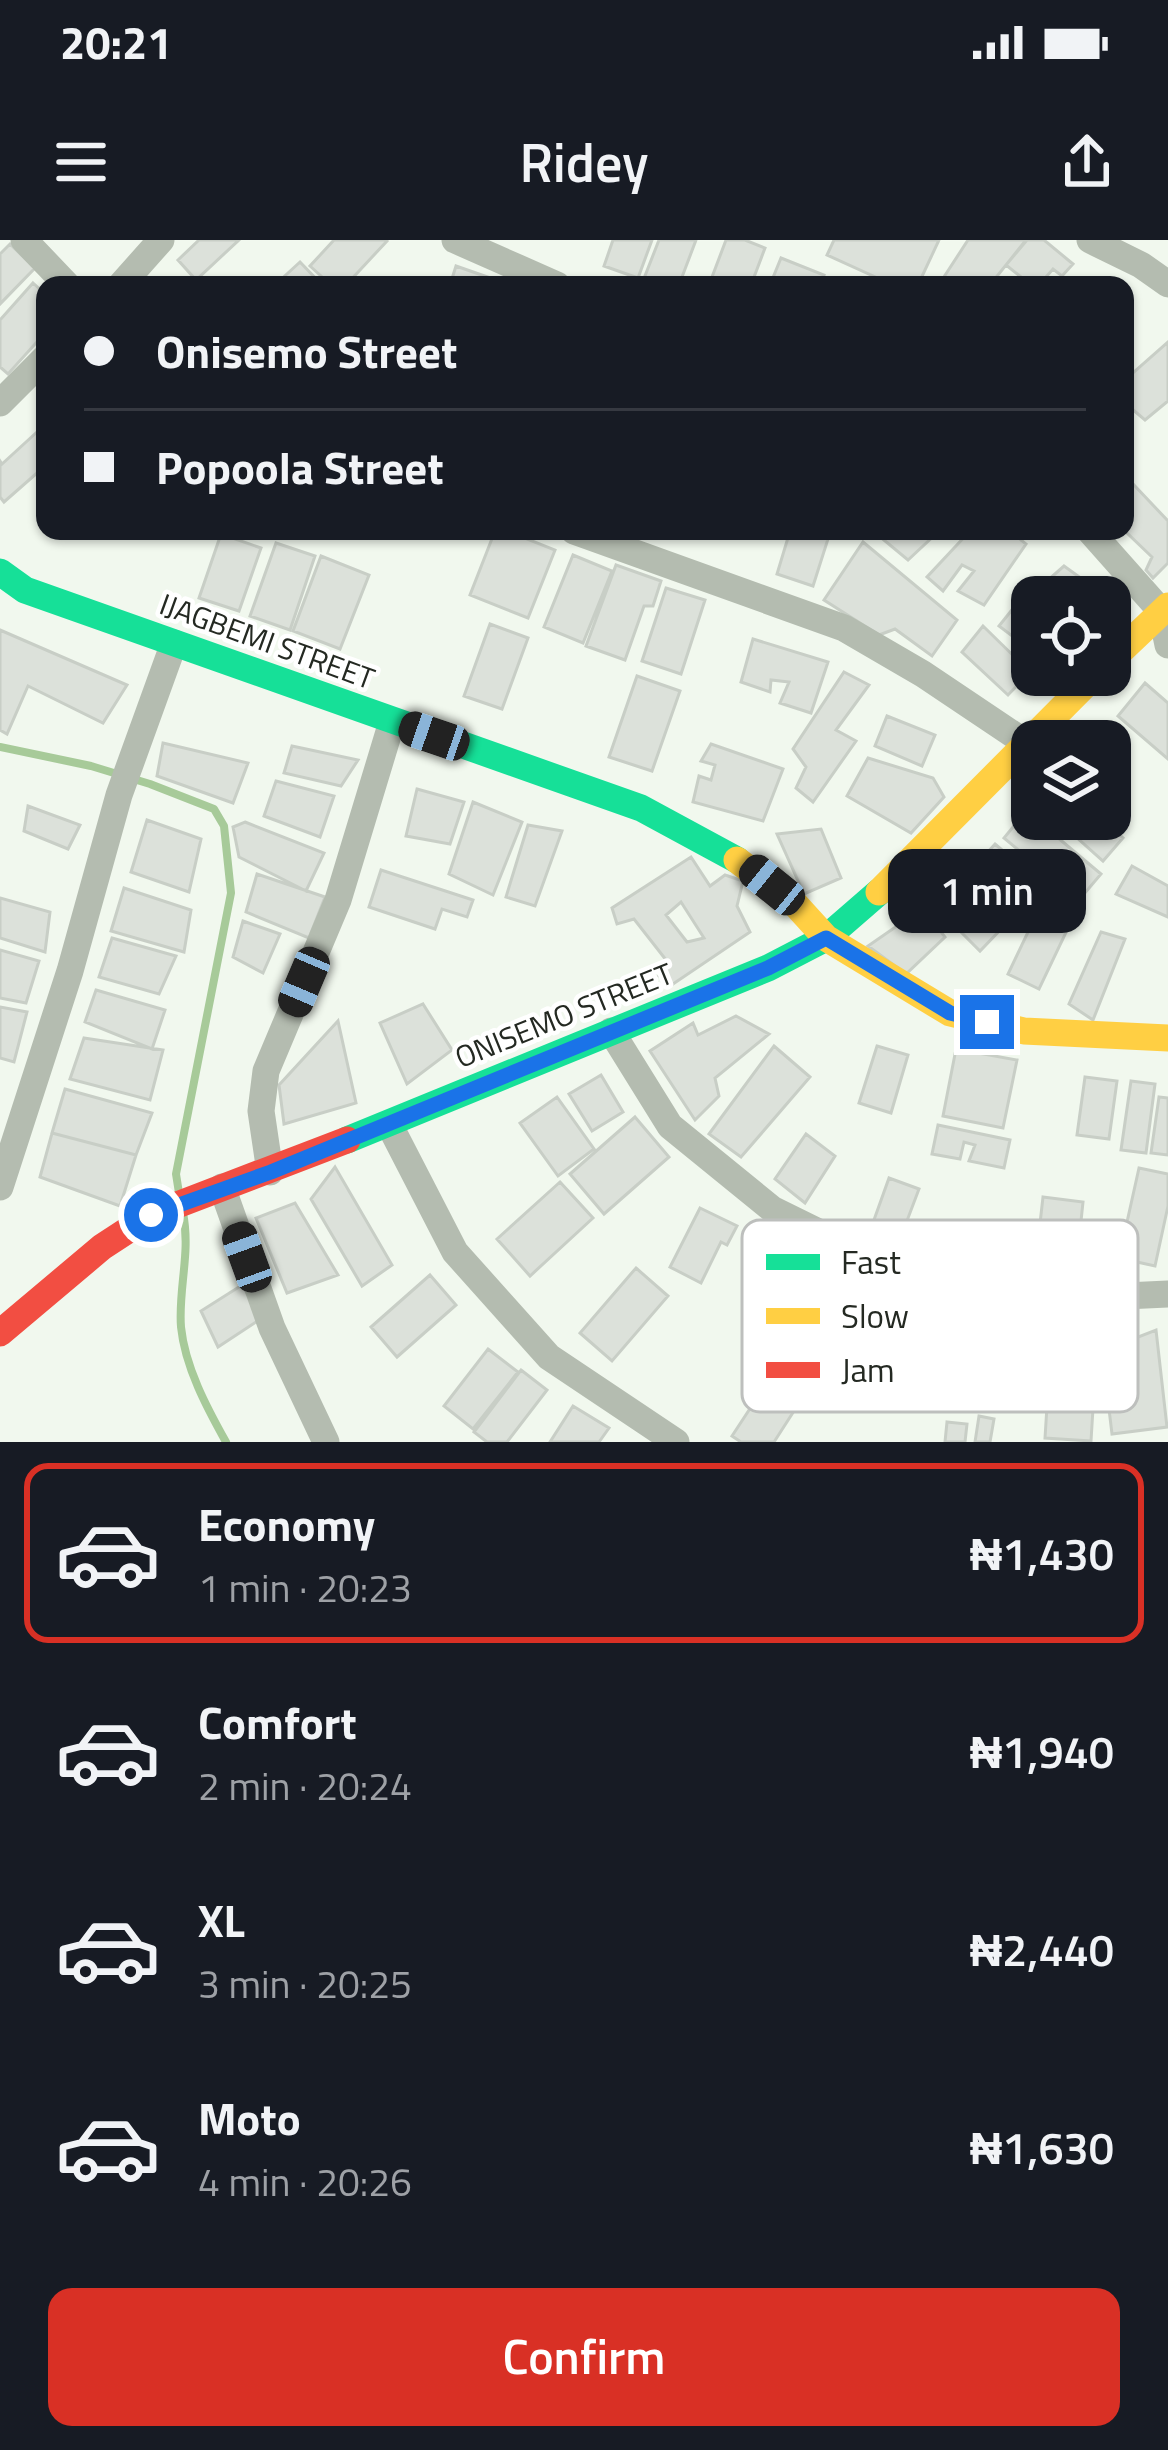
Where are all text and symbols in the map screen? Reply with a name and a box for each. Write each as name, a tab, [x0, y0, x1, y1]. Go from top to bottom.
text: 20:21	[60, 8, 172, 76]
text: Ridey	[519, 121, 649, 203]
icon: menu	[48, 129, 114, 195]
icon: share	[1054, 129, 1120, 195]
text: Onisemo Street	[156, 317, 457, 385]
text: Popoola Street	[156, 433, 444, 501]
map controls	[1011, 576, 1131, 840]
button: locate	[1011, 576, 1131, 696]
street label: IJAGBEMI STREET	[153, 581, 381, 701]
car	[394, 707, 474, 765]
button: layers	[1011, 720, 1131, 840]
car	[733, 848, 811, 922]
callout: 1 min	[888, 848, 1086, 932]
text: 1 min	[940, 861, 1034, 920]
car	[273, 942, 335, 1022]
street label: ONISEMO STREET	[448, 950, 680, 1080]
route end	[960, 995, 1014, 1049]
route start	[124, 1188, 178, 1242]
car	[218, 1217, 276, 1297]
legend	[742, 1220, 1138, 1412]
text: Fast	[841, 1237, 901, 1287]
text: Slow	[841, 1291, 909, 1341]
text: Jam	[841, 1345, 895, 1395]
text: Economy	[198, 1490, 375, 1558]
icon: car	[54, 1499, 162, 1607]
text: ₦1,430	[970, 1519, 1114, 1587]
text: 1 min · 20:23	[198, 1558, 412, 1617]
text: Comfort	[198, 1688, 357, 1756]
icon: car	[54, 1697, 162, 1805]
text: ₦1,940	[970, 1717, 1114, 1785]
text: 2 min · 20:24	[198, 1756, 412, 1815]
text: XL	[198, 1886, 245, 1954]
icon: car	[54, 1895, 162, 2003]
text: ₦2,440	[970, 1915, 1114, 1983]
text: 3 min · 20:25	[198, 1954, 412, 2013]
text: Moto	[198, 2084, 301, 2152]
icon: car	[54, 2093, 162, 2201]
text: ₦1,630	[970, 2113, 1114, 2181]
text: 4 min · 20:26	[198, 2152, 412, 2211]
button: Confirm	[48, 2288, 1120, 2426]

